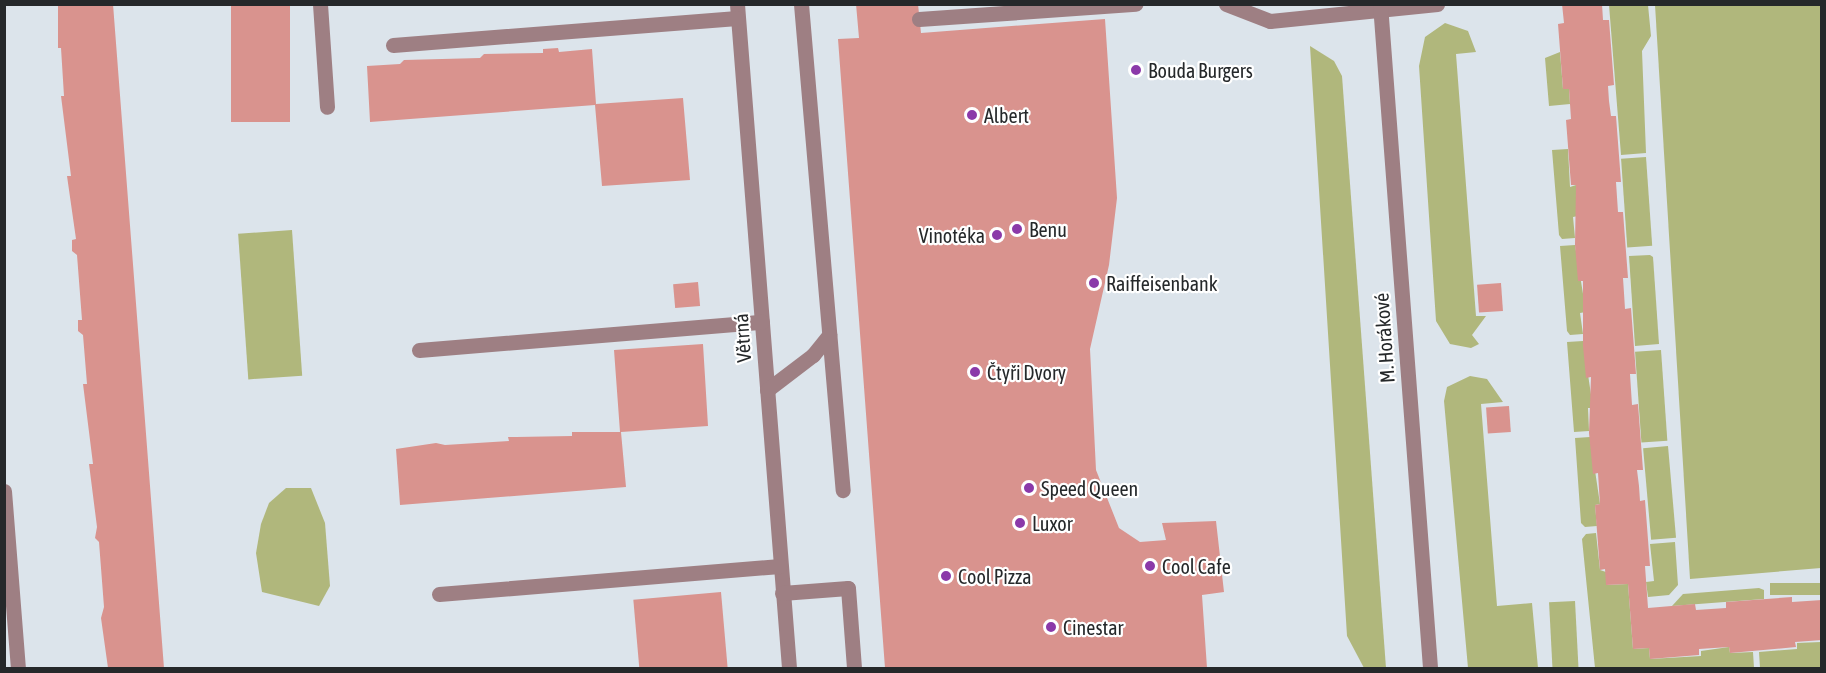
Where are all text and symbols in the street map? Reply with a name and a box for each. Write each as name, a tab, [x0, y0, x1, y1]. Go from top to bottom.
place label: Bouda Burgers	[1148, 58, 1253, 82]
marker: Bouda Burgers	[1129, 63, 1143, 77]
place label: Albert	[984, 103, 1029, 127]
marker: Albert	[965, 108, 979, 122]
place label: Benu	[1029, 217, 1067, 241]
marker: Benu	[1010, 222, 1024, 236]
place label: Vinotéka	[919, 223, 985, 247]
marker: Vinotéka	[990, 228, 1004, 242]
place label: Raiffeisenbank	[1106, 271, 1218, 295]
marker: Raiffeisenbank	[1087, 276, 1101, 290]
street label: M. Horákové	[1369, 292, 1399, 384]
street label: Větrná	[728, 313, 756, 363]
place label: Čtyři Dvory	[987, 360, 1066, 384]
marker: Čtyři Dvory	[968, 365, 982, 379]
place label: Speed Queen	[1041, 476, 1138, 500]
marker: Speed Queen	[1022, 481, 1036, 495]
place label: Luxor	[1032, 511, 1073, 535]
marker: Luxor	[1013, 516, 1027, 530]
place label: Cool Cafe	[1162, 554, 1231, 578]
marker: Cool Cafe	[1143, 559, 1157, 573]
place label: Cool Pizza	[958, 564, 1032, 588]
marker: Cool Pizza	[939, 569, 953, 583]
place label: Cinestar	[1063, 615, 1123, 639]
marker: Cinestar	[1044, 620, 1058, 634]

